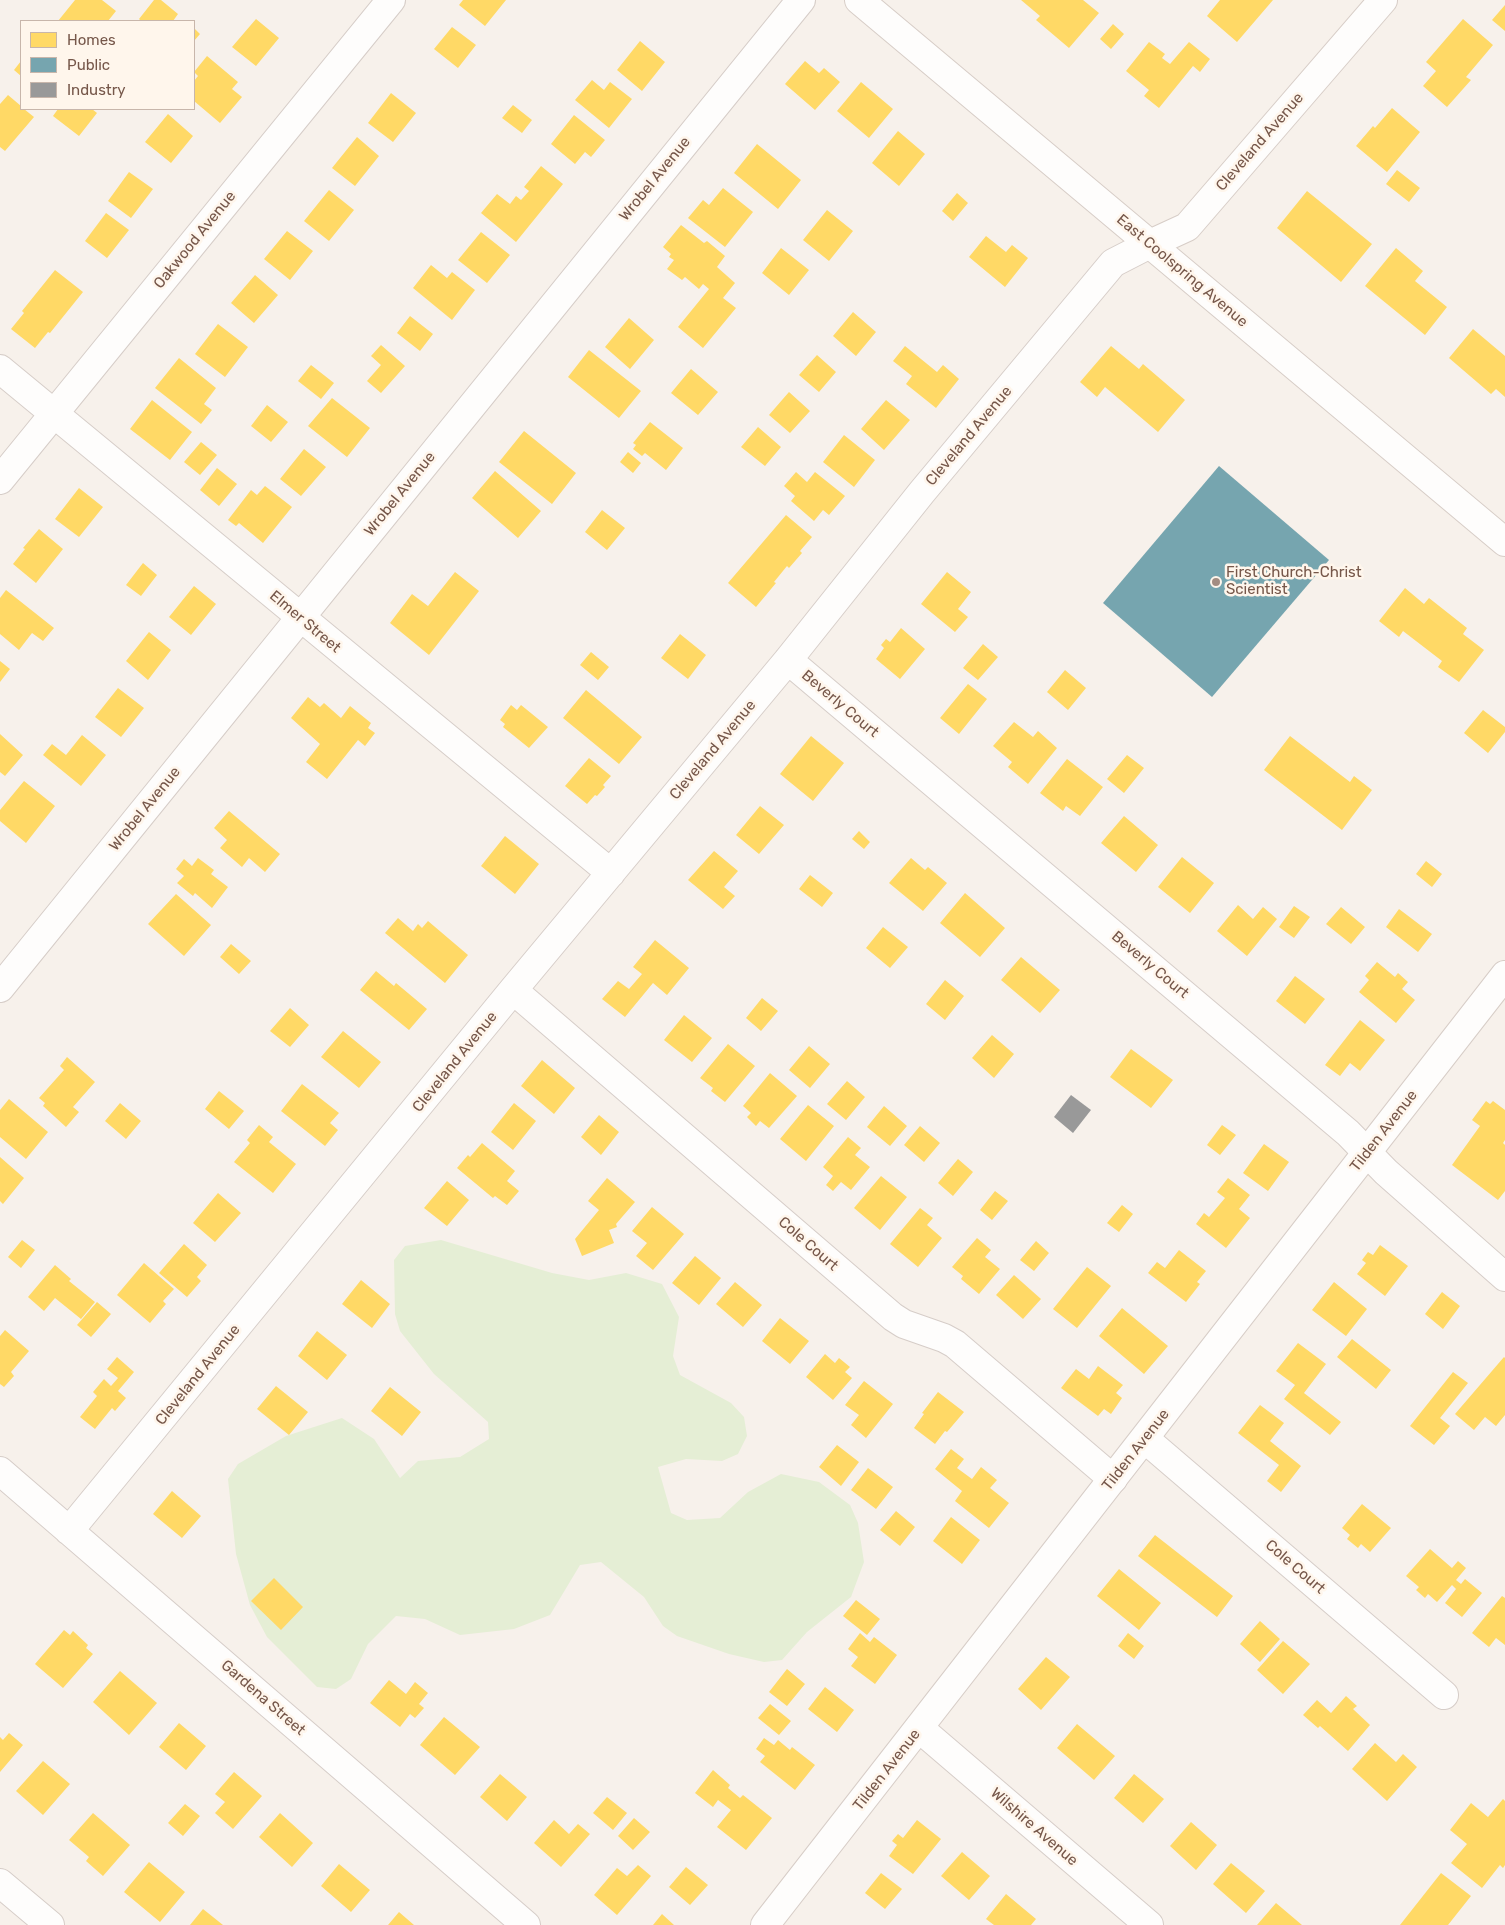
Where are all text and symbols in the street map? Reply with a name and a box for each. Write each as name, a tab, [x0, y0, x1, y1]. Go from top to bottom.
legend	[20, 20, 195, 110]
text: Homes	[67, 31, 116, 49]
text: Public	[67, 56, 110, 74]
text: Industry	[67, 81, 126, 99]
street label: Cleveland Avenue	[1212, 89, 1308, 195]
street label: Wrobel Avenue	[616, 133, 694, 225]
street label: Oakwood Avenue	[150, 188, 240, 292]
street label: East Coolspring Avenue	[1113, 211, 1251, 331]
street label: Cleveland Avenue	[922, 383, 1016, 489]
street label: Wrobel Avenue	[361, 448, 439, 540]
place label: First Church-Christ Scientist	[1226, 564, 1362, 599]
marker: First Church-Christ Scientist	[1210, 576, 1222, 588]
street label: Elmer Street	[266, 587, 344, 657]
street label: Beverly Court	[798, 667, 882, 741]
street label: Cleveland Avenue	[666, 697, 760, 803]
street label: Wrobel Avenue	[106, 763, 184, 855]
street label: Beverly Court	[1108, 928, 1192, 1002]
street label: Cleveland Avenue	[409, 1008, 501, 1116]
street label: Tilden Avenue	[1347, 1087, 1421, 1175]
street label: Cole Court	[774, 1213, 842, 1275]
street label: Cleveland Avenue	[152, 1321, 244, 1429]
street label: Tilden Avenue	[1099, 1406, 1173, 1494]
street label: Cole Court	[1261, 1536, 1329, 1598]
street label: Gardena Street	[217, 1657, 309, 1739]
street label: Tilden Avenue	[850, 1726, 924, 1814]
street label: Wilshire Avenue	[987, 1784, 1081, 1870]

